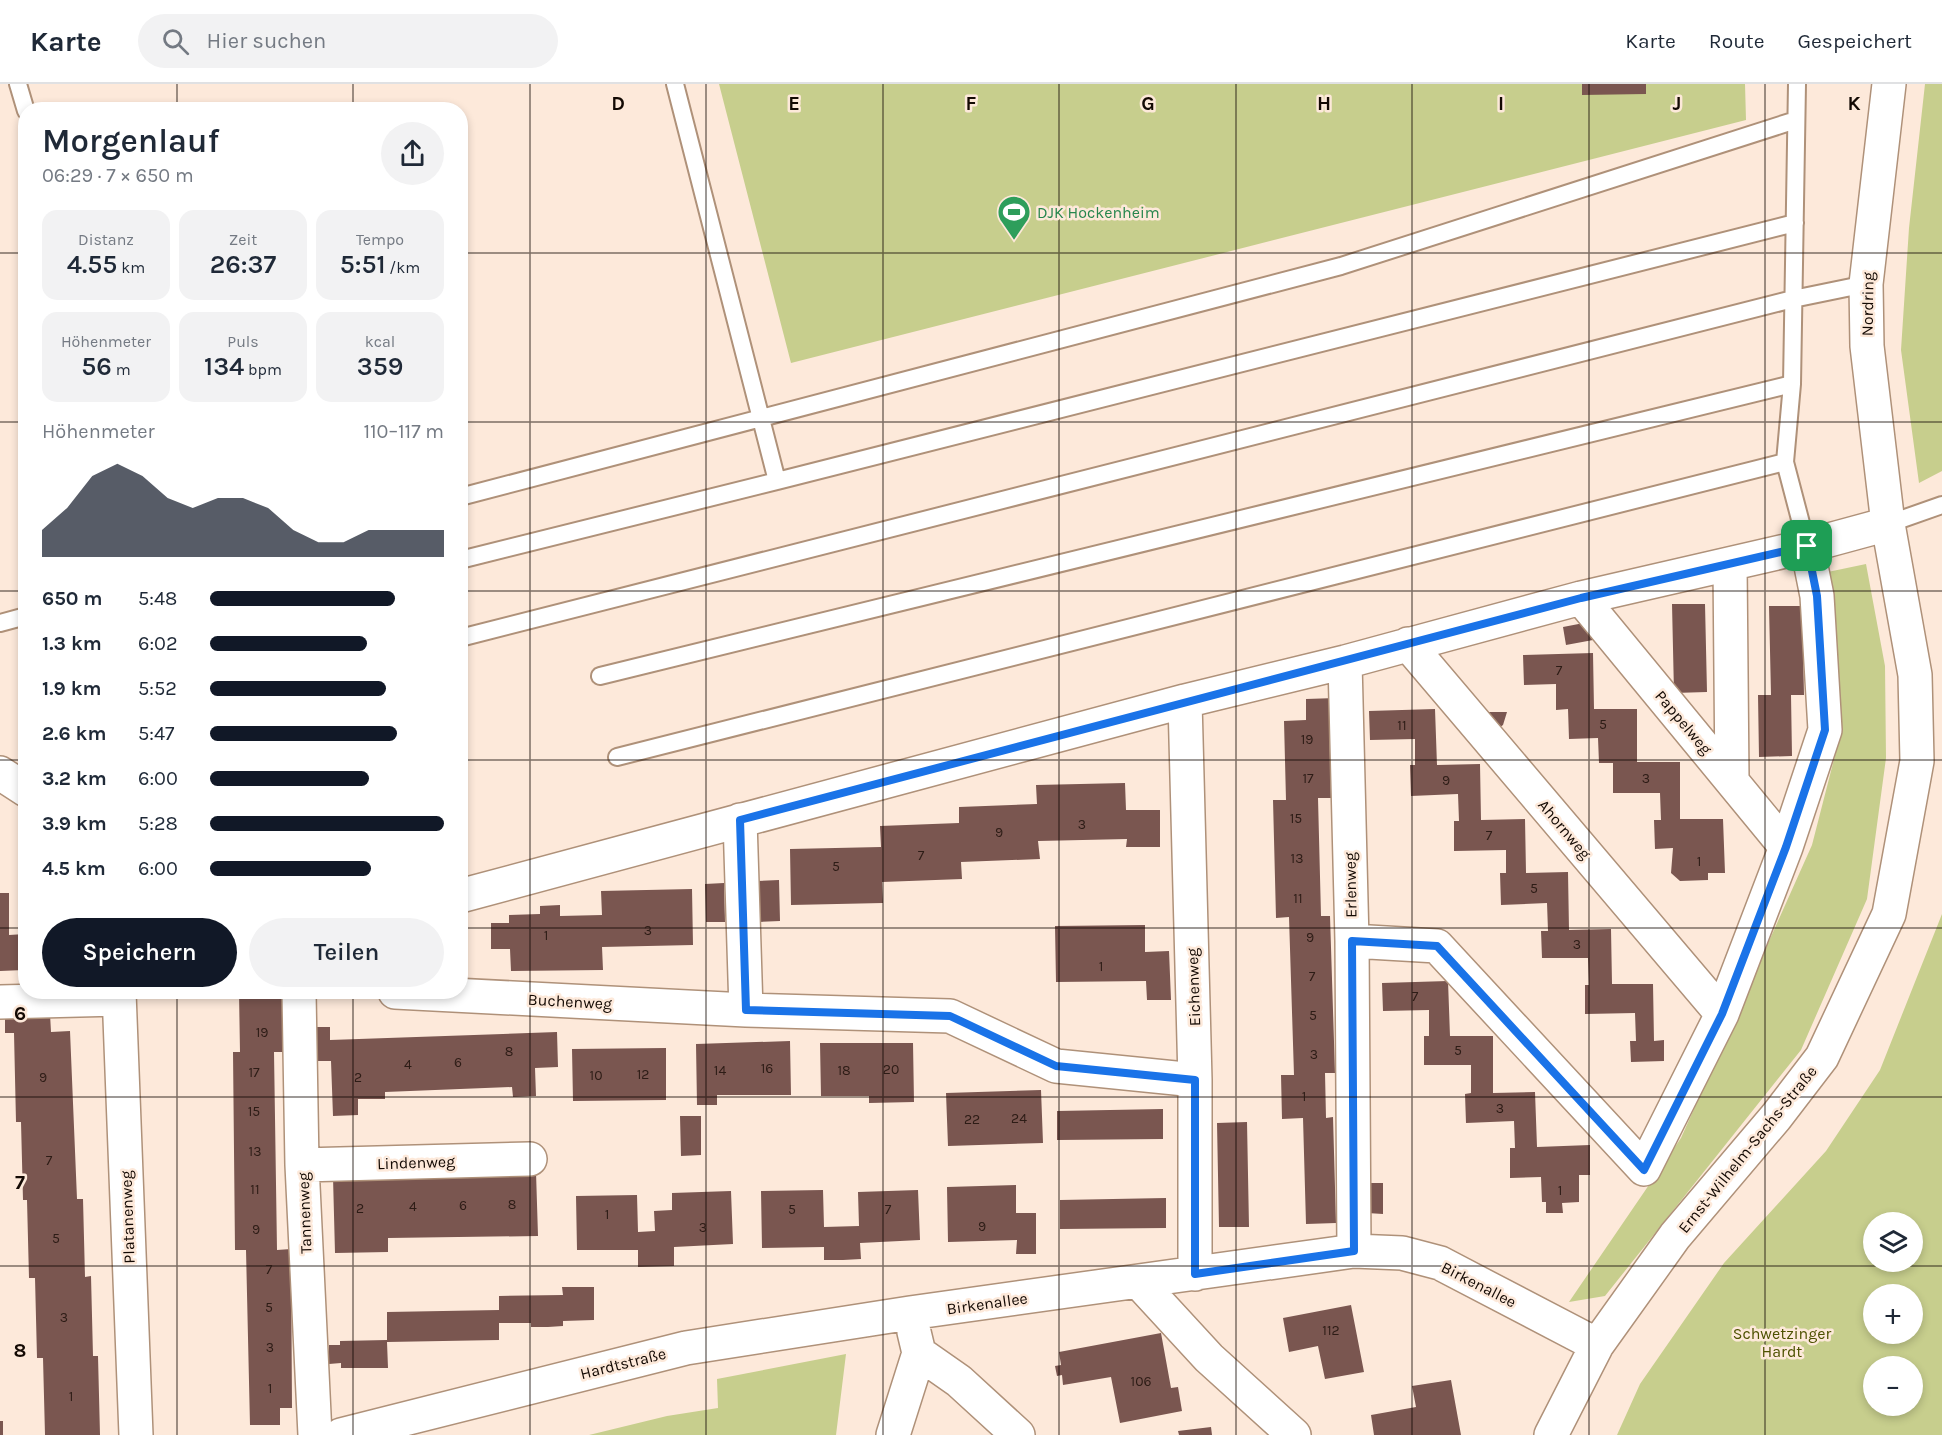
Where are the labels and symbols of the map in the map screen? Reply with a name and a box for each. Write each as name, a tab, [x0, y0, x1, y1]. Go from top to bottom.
text: D	[611, 92, 625, 115]
text: E	[788, 92, 800, 115]
text: F	[966, 92, 977, 115]
text: G	[1141, 92, 1155, 115]
text: H	[1317, 92, 1331, 115]
text: I	[1498, 92, 1504, 115]
text: J	[1673, 92, 1681, 115]
text: K	[1847, 92, 1861, 115]
sports icon: DJK Hockenheim	[996, 194, 1032, 241]
place label: DJK Hockenheim	[1037, 203, 1160, 222]
street label: Nordring	[1857, 272, 1878, 336]
pin	[1781, 520, 1832, 571]
house number: 7	[1556, 662, 1563, 679]
street label: Pappelweg	[1651, 686, 1716, 758]
house number: 5	[1599, 716, 1607, 733]
house number: 11	[1397, 717, 1407, 734]
house number: 19	[1301, 731, 1313, 748]
house number: 17	[1302, 770, 1314, 787]
house number: 3	[1642, 770, 1650, 787]
house number: 9	[1442, 772, 1450, 789]
street label: Ahornweg	[1534, 796, 1595, 863]
house number: 15	[1290, 810, 1302, 827]
house number: 3	[1078, 816, 1086, 833]
house number: 9	[995, 824, 1003, 841]
house number: 7	[1486, 827, 1493, 844]
house number: 7	[918, 847, 925, 864]
house number: 13	[1291, 850, 1303, 867]
street label: Erlenweg	[1340, 852, 1361, 918]
house number: 1	[1697, 853, 1701, 870]
house number: 5	[832, 858, 840, 875]
house number: 5	[1530, 880, 1538, 897]
house number: 11	[1293, 890, 1303, 907]
house number: 3	[644, 922, 652, 939]
house number: 1	[544, 927, 548, 944]
house number: 9	[1306, 929, 1314, 946]
house number: 3	[1573, 936, 1581, 953]
street label: Eichenweg	[1183, 947, 1204, 1026]
house number: 1	[1099, 958, 1103, 975]
house number: 7	[1309, 968, 1316, 985]
house number: 7	[1412, 988, 1419, 1005]
street label: Buchenweg	[527, 990, 613, 1013]
text: 6	[14, 1002, 26, 1025]
house number: 5	[1309, 1007, 1317, 1024]
house number: 19	[256, 1024, 268, 1041]
house number: 5	[1454, 1042, 1462, 1059]
house number: 8	[505, 1043, 513, 1060]
house number: 3	[1310, 1046, 1318, 1063]
house number: 6	[454, 1054, 462, 1071]
house number: 4	[404, 1056, 412, 1073]
house number: 16	[761, 1060, 773, 1077]
house number: 20	[883, 1061, 899, 1078]
house number: 14	[714, 1062, 726, 1079]
house number: 18	[837, 1062, 851, 1079]
street label: Ernst-Wilhelm-Sachs-Straße	[1674, 1062, 1821, 1237]
house number: 17	[248, 1064, 260, 1081]
house number: 12	[637, 1066, 649, 1083]
house number: 10	[590, 1067, 602, 1084]
house number: 9	[39, 1069, 47, 1086]
house number: 2	[354, 1069, 362, 1086]
house number: 1	[1302, 1088, 1306, 1105]
house number: 3	[1496, 1100, 1504, 1117]
house number: 15	[248, 1103, 260, 1120]
house number: 24	[1011, 1110, 1027, 1127]
house number: 22	[964, 1111, 980, 1128]
house number: 13	[249, 1143, 261, 1160]
house number: 7	[46, 1152, 53, 1169]
street label: Lindenweg	[377, 1152, 455, 1173]
street label: Platanenweg	[116, 1170, 139, 1264]
text: 7	[15, 1171, 25, 1194]
street label: Tannenweg	[294, 1172, 315, 1254]
house number: 11	[250, 1181, 260, 1198]
house number: 1	[1558, 1182, 1562, 1199]
house number: 8	[508, 1196, 516, 1213]
house number: 6	[459, 1197, 467, 1214]
house number: 4	[409, 1198, 417, 1215]
house number: 2	[356, 1200, 364, 1217]
house number: 5	[788, 1201, 796, 1218]
house number: 7	[885, 1201, 892, 1218]
house number: 1	[605, 1206, 609, 1223]
house number: 9	[978, 1218, 986, 1235]
house number: 3	[699, 1219, 707, 1236]
house number: 9	[252, 1221, 260, 1238]
house number: 5	[52, 1230, 60, 1247]
street label: Birkenallee	[1438, 1257, 1519, 1311]
house number: 7	[266, 1261, 273, 1278]
street label: Birkenallee	[945, 1288, 1029, 1319]
house number: 5	[265, 1299, 273, 1316]
house number: 3	[60, 1309, 68, 1326]
house number: 112	[1322, 1322, 1340, 1339]
park label: Schwetzinger Hardt	[1733, 1324, 1831, 1361]
text: 8	[14, 1339, 26, 1362]
house number: 3	[266, 1339, 274, 1356]
street label: Hardtstraße	[578, 1344, 668, 1383]
house number: 106	[1131, 1373, 1151, 1390]
house number: 1	[268, 1380, 272, 1397]
house number: 1	[69, 1388, 73, 1405]

